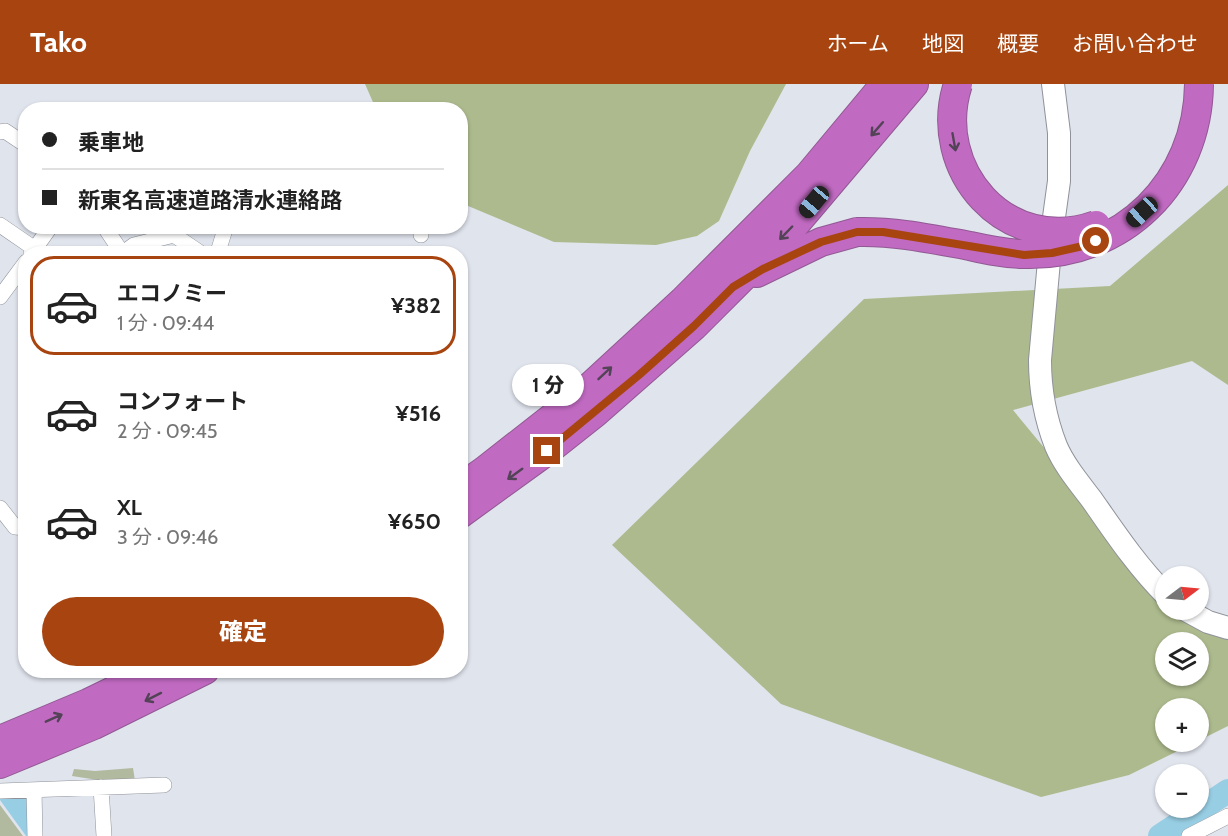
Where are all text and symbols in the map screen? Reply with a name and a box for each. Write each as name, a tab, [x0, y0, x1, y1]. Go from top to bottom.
text: Tako	[30, 25, 87, 59]
text: ホーム	[827, 31, 889, 56]
text: 地図	[922, 31, 964, 56]
text: 概要	[997, 31, 1039, 56]
text: お問い合わせ	[1072, 31, 1198, 56]
one-way arrow	[870, 121, 884, 136]
text: 乗車地	[78, 129, 144, 156]
one-way arrow	[949, 131, 960, 151]
car	[796, 182, 832, 222]
text: 新東名高速道路清水連絡路	[78, 187, 342, 214]
car	[1123, 193, 1161, 231]
one-way arrow	[779, 226, 793, 241]
route start	[1082, 227, 1109, 254]
icon: car	[45, 279, 99, 333]
text: エコノミー	[117, 280, 227, 307]
text: ¥382	[391, 292, 441, 319]
text: 1 分 · 09:44	[117, 311, 214, 335]
callout: 1 分	[511, 364, 583, 406]
one-way arrow	[597, 366, 612, 380]
text: 1 分	[532, 373, 564, 397]
icon: car	[45, 387, 99, 441]
text: コンフォート	[117, 388, 248, 415]
text: ¥516	[395, 400, 441, 427]
text: 2 分 · 09:45	[117, 419, 218, 443]
route end	[533, 437, 560, 464]
one-way arrow	[508, 468, 524, 481]
text: XL	[117, 494, 142, 521]
icon: car	[45, 495, 99, 549]
text: ¥650	[388, 508, 441, 535]
text: 3 分 · 09:46	[117, 525, 218, 549]
north arrow	[1155, 566, 1209, 620]
map controls	[1155, 566, 1209, 818]
button: 確定	[42, 597, 444, 666]
button: layers	[1155, 632, 1209, 686]
one-way arrow	[145, 692, 163, 703]
button: +	[1155, 698, 1209, 752]
one-way arrow	[45, 712, 63, 723]
button: −	[1155, 764, 1209, 818]

